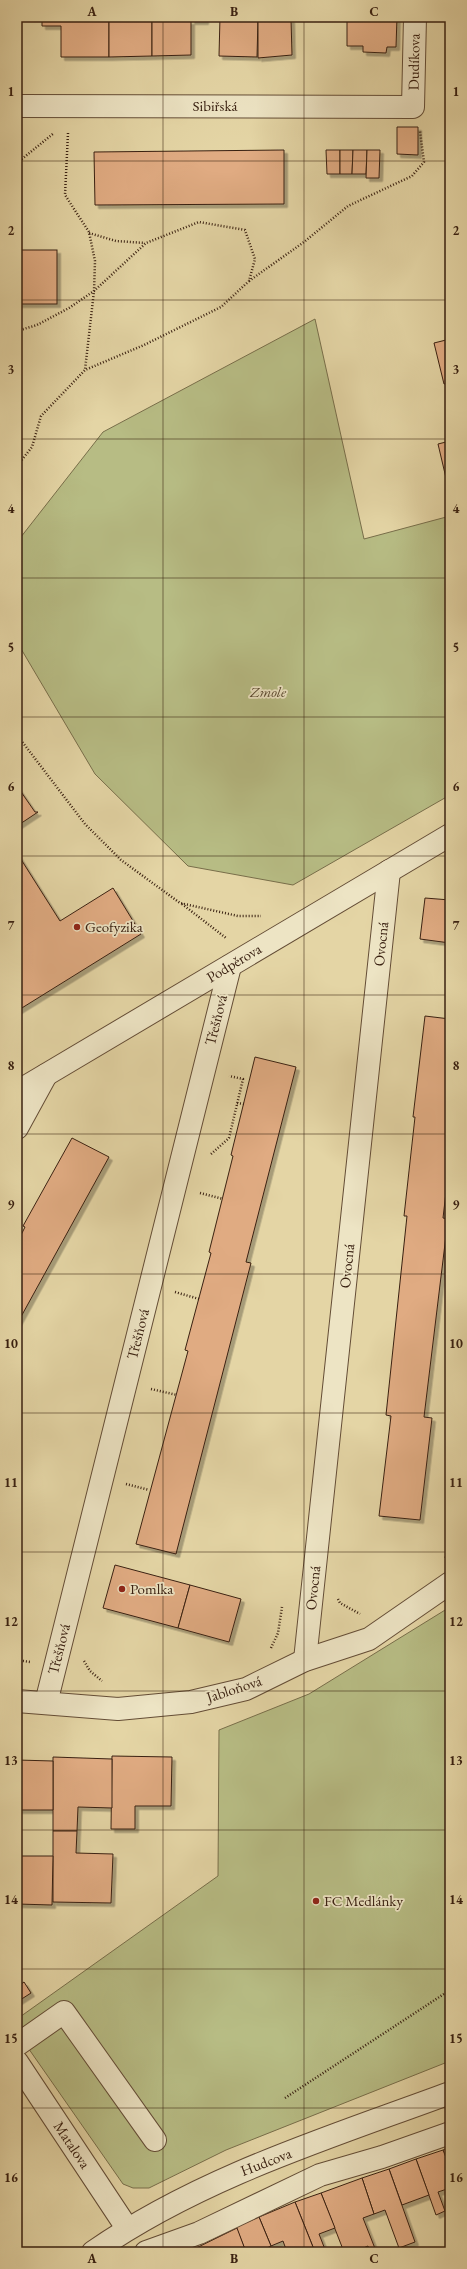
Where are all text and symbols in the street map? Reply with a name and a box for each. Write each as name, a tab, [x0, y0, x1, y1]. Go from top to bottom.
text: A	[86, 3, 97, 20]
text: B	[230, 3, 238, 20]
text: C	[369, 3, 379, 20]
street label: Dudíkova	[404, 33, 423, 91]
text: 1	[8, 83, 15, 100]
text: 1	[453, 83, 460, 100]
street label: Sibiřská	[193, 96, 237, 115]
text: 2	[8, 222, 15, 239]
text: 2	[453, 222, 460, 239]
text: 3	[8, 361, 15, 378]
text: 3	[453, 361, 460, 378]
text: 4	[8, 500, 15, 517]
text: 4	[453, 500, 460, 517]
text: 5	[8, 639, 14, 656]
text: 5	[453, 639, 459, 656]
park label: Zmole	[249, 682, 287, 701]
text: 6	[8, 778, 15, 795]
text: 6	[453, 778, 460, 795]
text: 7	[8, 917, 15, 934]
place label: Geofyzika	[85, 917, 143, 936]
text: 7	[453, 917, 460, 934]
street label: Ovocná	[369, 921, 392, 967]
marker: Geofyzika	[72, 922, 82, 932]
street label: Podpěrova	[203, 939, 265, 986]
street label: Třešňová	[200, 992, 231, 1047]
text: 8	[8, 1057, 15, 1074]
text: 8	[453, 1057, 460, 1074]
text: 9	[8, 1196, 15, 1213]
text: 9	[453, 1196, 460, 1213]
street label: Ovocná	[335, 1243, 358, 1289]
street label: Třešňová	[122, 1306, 153, 1361]
text: 10	[4, 1335, 18, 1352]
text: 10	[449, 1335, 463, 1352]
text: 11	[4, 1474, 18, 1491]
text: 11	[449, 1474, 463, 1491]
street label: Ovocná	[301, 1565, 324, 1611]
place label: Pomlka	[130, 1579, 173, 1598]
marker: Pomlka	[117, 1584, 127, 1594]
text: 12	[4, 1613, 18, 1630]
text: 12	[449, 1613, 463, 1630]
street label: Třešňová	[43, 1621, 74, 1676]
street label: Jabloňová	[202, 1671, 264, 1707]
text: 13	[4, 1752, 18, 1769]
text: 13	[449, 1752, 463, 1769]
text: 14	[4, 1891, 18, 1908]
place label: FC Medlánky	[324, 1891, 403, 1910]
text: 14	[449, 1891, 463, 1908]
marker: FC Medlánky	[311, 1896, 321, 1906]
text: 15	[4, 2030, 18, 2047]
text: 15	[449, 2030, 463, 2047]
street label: Matalova	[50, 2117, 95, 2172]
street label: Hudcova	[238, 2143, 294, 2180]
text: 16	[4, 2169, 18, 2186]
text: 16	[449, 2169, 463, 2186]
text: A	[86, 2250, 97, 2267]
text: B	[230, 2250, 238, 2267]
text: C	[369, 2250, 379, 2267]

